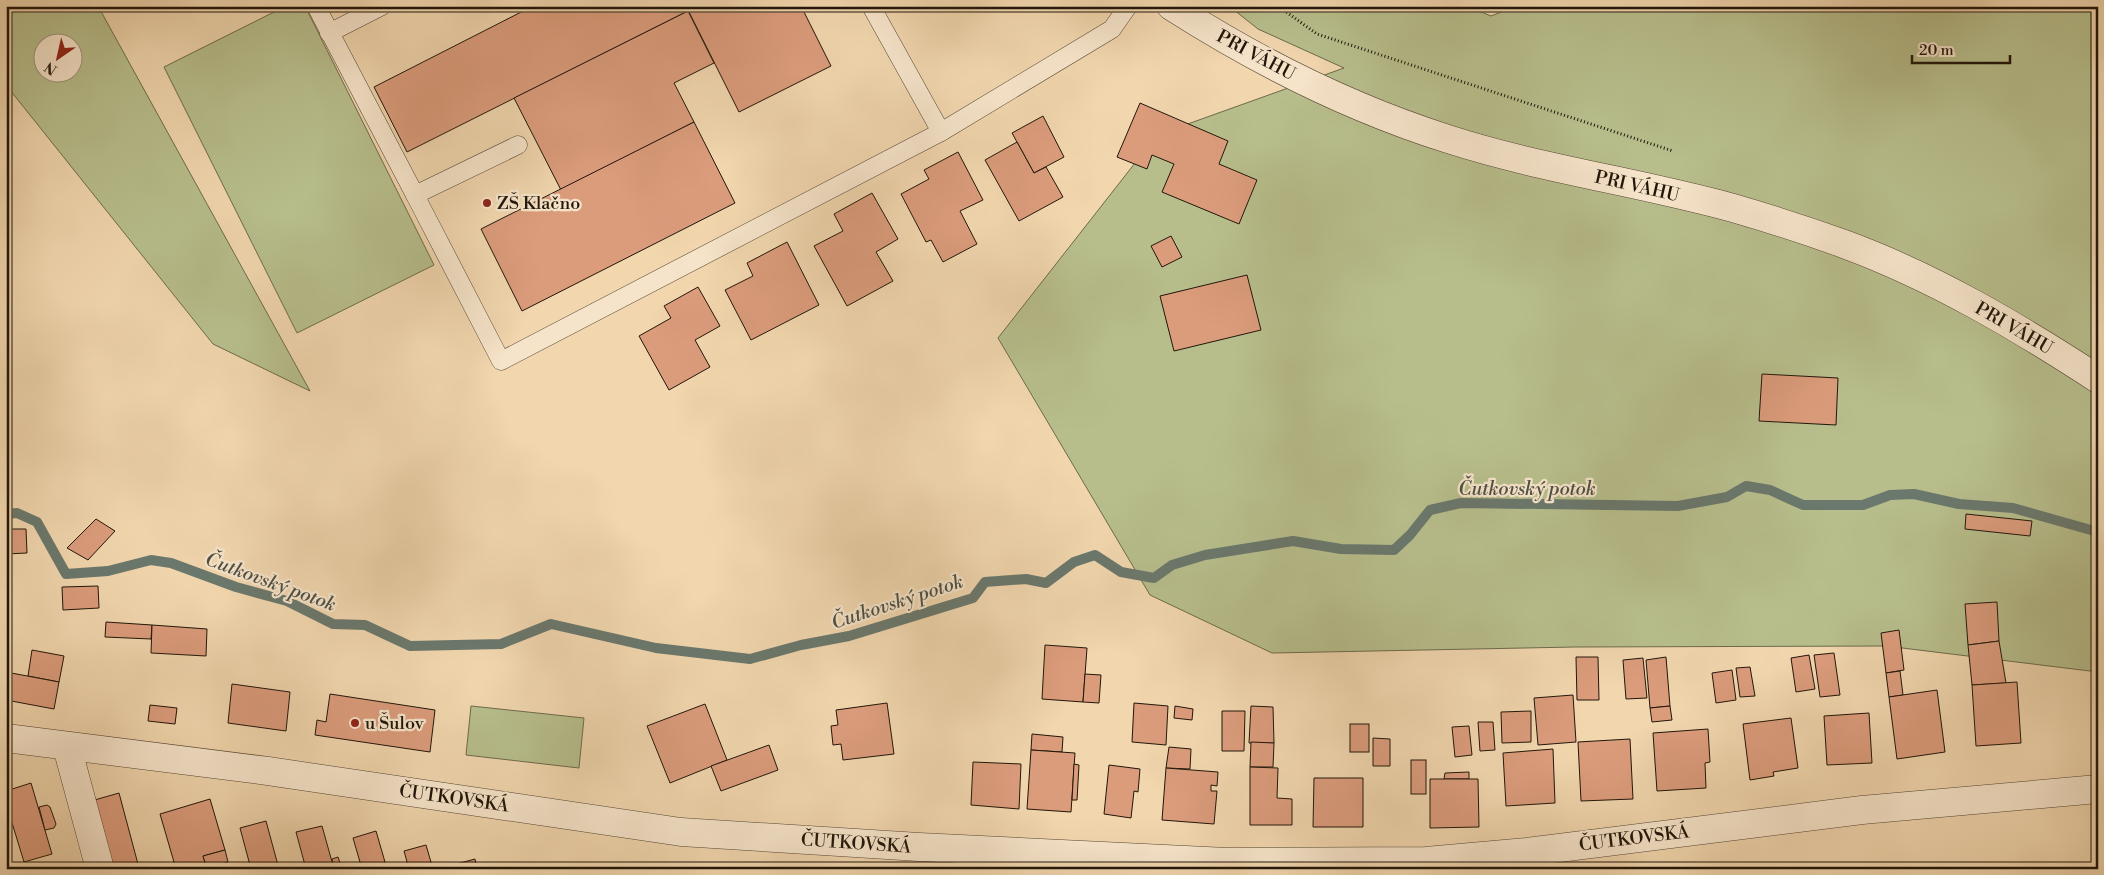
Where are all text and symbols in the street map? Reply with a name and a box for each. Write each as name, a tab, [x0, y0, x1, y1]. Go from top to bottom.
street label: PRI VÁHU	[1212, 25, 1300, 86]
north arrow	[32, 32, 82, 82]
scale bar	[1912, 32, 2009, 64]
text: 20 m	[1919, 41, 1954, 60]
text: N	[42, 57, 61, 79]
street label: PRI VÁHU	[1592, 166, 1682, 208]
place label: ZŠ Klačno	[497, 192, 580, 215]
marker: ZŠ Klačno	[481, 197, 493, 209]
street label: PRI VÁHU	[1971, 297, 2057, 360]
water label: Čutkovský potok	[1458, 475, 1596, 501]
water label: Čutkovský potok	[202, 545, 340, 617]
water label: Čutkovský potok	[828, 567, 966, 635]
place label: u Šulov	[365, 712, 425, 735]
marker: u Šulov	[349, 717, 361, 729]
street label: ČUTKOVSKÁ	[398, 779, 511, 818]
street label: ČUTKOVSKÁ	[1578, 820, 1691, 857]
street label: ČUTKOVSKÁ	[800, 828, 913, 859]

